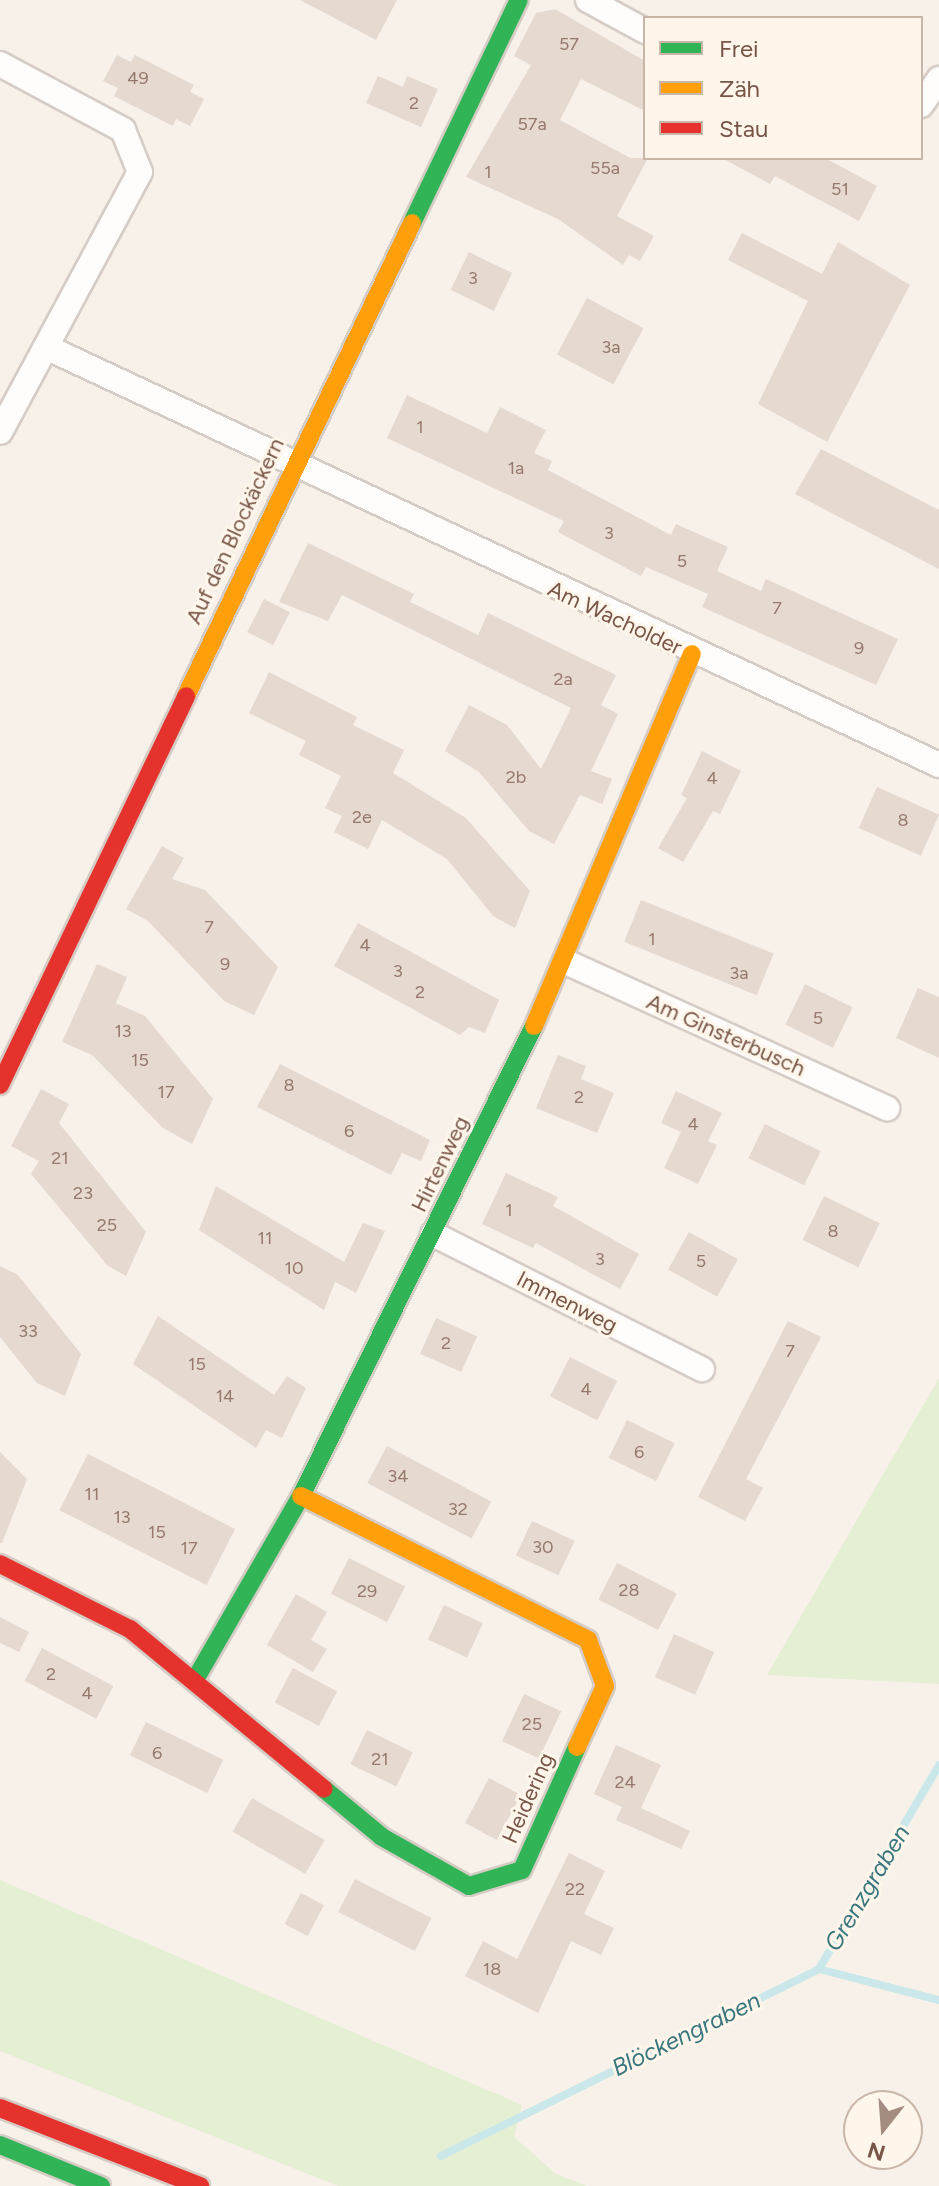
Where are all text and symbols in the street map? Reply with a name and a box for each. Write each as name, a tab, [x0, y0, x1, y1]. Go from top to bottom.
legend	[643, 16, 923, 160]
house number: 57	[559, 33, 579, 55]
text: Frei	[719, 34, 759, 63]
house number: 49	[127, 67, 149, 89]
text: Zäh	[719, 74, 760, 103]
house number: 2	[409, 92, 419, 114]
house number: 57a	[517, 113, 547, 135]
text: Stau	[719, 114, 768, 143]
house number: 55a	[590, 157, 620, 179]
house number: 1	[484, 161, 492, 183]
house number: 51	[831, 178, 849, 200]
house number: 3	[468, 267, 478, 289]
house number: 3a	[602, 336, 620, 358]
house number: 1	[416, 416, 424, 438]
street label: Auf den Blockäckern	[180, 434, 290, 628]
house number: 1a	[508, 457, 524, 479]
house number: 3	[604, 522, 614, 544]
house number: 5	[677, 550, 687, 572]
street label: Am Wacholder	[544, 575, 686, 661]
house number: 7	[772, 597, 782, 619]
house number: 9	[854, 637, 864, 659]
house number: 2a	[553, 668, 573, 690]
house number: 2b	[506, 766, 526, 788]
house number: 4	[706, 767, 718, 789]
house number: 2e	[352, 806, 372, 828]
house number: 8	[897, 809, 909, 831]
house number: 7	[204, 916, 214, 938]
house number: 1	[648, 928, 656, 950]
house number: 4	[359, 934, 371, 956]
house number: 9	[220, 953, 230, 975]
house number: 3	[393, 960, 403, 982]
house number: 3a	[730, 962, 748, 984]
house number: 2	[415, 981, 425, 1003]
street label: Am Ginsterbusch	[643, 988, 809, 1082]
house number: 5	[813, 1007, 823, 1029]
house number: 13	[114, 1020, 132, 1042]
house number: 15	[131, 1049, 149, 1071]
house number: 8	[283, 1074, 295, 1096]
house number: 17	[157, 1081, 175, 1103]
house number: 2	[574, 1086, 584, 1108]
street label: Hirtenweg	[405, 1112, 475, 1216]
house number: 4	[687, 1113, 699, 1135]
house number: 6	[344, 1120, 354, 1142]
house number: 21	[51, 1147, 69, 1169]
house number: 23	[73, 1182, 93, 1204]
house number: 1	[505, 1199, 513, 1221]
house number: 25	[97, 1214, 117, 1236]
house number: 8	[827, 1220, 839, 1242]
house number: 11	[258, 1227, 272, 1249]
house number: 3	[595, 1248, 605, 1270]
house number: 5	[696, 1250, 706, 1272]
house number: 10	[285, 1257, 303, 1279]
street label: Immenweg	[512, 1265, 622, 1339]
house number: 33	[18, 1320, 38, 1342]
house number: 2	[441, 1332, 451, 1354]
house number: 7	[785, 1340, 795, 1362]
house number: 15	[188, 1353, 206, 1375]
house number: 4	[580, 1378, 592, 1400]
house number: 14	[216, 1385, 234, 1407]
house number: 6	[634, 1441, 644, 1463]
house number: 34	[388, 1465, 408, 1487]
house number: 11	[85, 1483, 99, 1505]
house number: 32	[448, 1498, 468, 1520]
house number: 13	[113, 1506, 131, 1528]
house number: 15	[148, 1521, 166, 1543]
house number: 30	[532, 1536, 554, 1558]
house number: 17	[180, 1537, 198, 1559]
house number: 28	[618, 1579, 640, 1601]
house number: 29	[357, 1580, 377, 1602]
house number: 2	[46, 1663, 56, 1685]
house number: 4	[81, 1682, 93, 1704]
house number: 25	[522, 1713, 542, 1735]
house number: 6	[152, 1742, 162, 1764]
house number: 21	[371, 1748, 389, 1770]
street label: Heidering	[496, 1749, 560, 1847]
house number: 24	[614, 1771, 636, 1793]
water label: Grenzgraben	[818, 1820, 916, 1956]
house number: 22	[565, 1878, 585, 1900]
house number: 18	[483, 1958, 501, 1980]
water label: Blöckengraben	[607, 1986, 765, 2082]
north arrow	[843, 2090, 923, 2170]
text: N	[864, 2136, 889, 2167]

